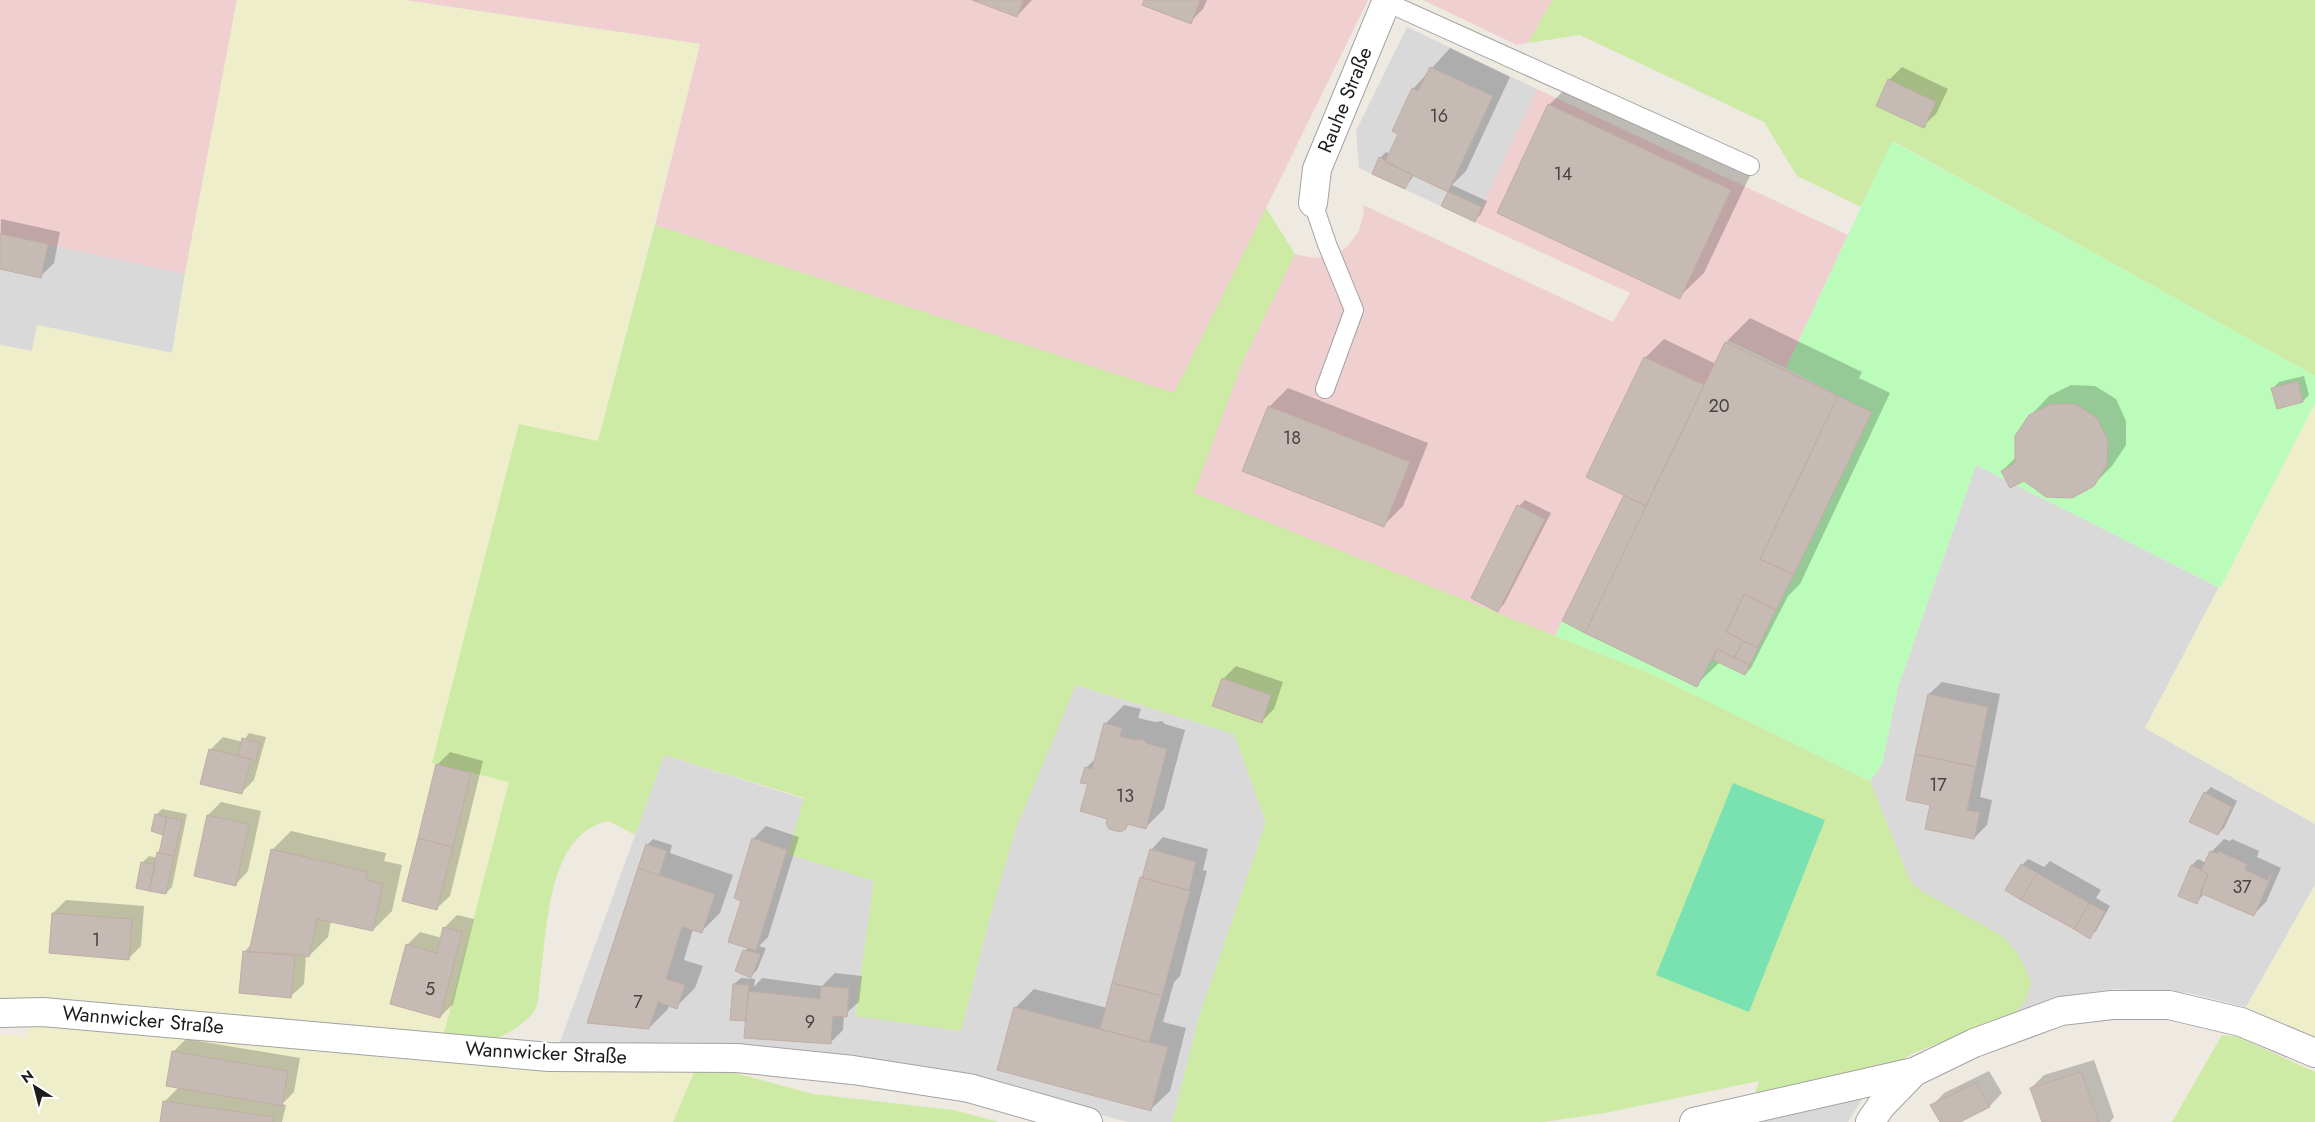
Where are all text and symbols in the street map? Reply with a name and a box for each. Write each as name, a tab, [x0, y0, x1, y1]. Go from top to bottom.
street label: Rauhe Straße	[1311, 43, 1379, 157]
house number: 16	[1430, 103, 1448, 129]
house number: 14	[1554, 161, 1572, 187]
house number: 20	[1708, 393, 1730, 419]
house number: 18	[1283, 425, 1301, 451]
house number: 17	[1929, 772, 1947, 798]
house number: 13	[1116, 783, 1134, 809]
house number: 37	[2232, 874, 2252, 900]
house number: 1	[92, 927, 100, 953]
house number: 5	[425, 976, 435, 1002]
house number: 7	[633, 989, 643, 1015]
street label: Wannwicker Straße	[61, 998, 225, 1042]
house number: 9	[805, 1009, 815, 1035]
street label: Wannwicker Straße	[464, 1034, 628, 1072]
north arrow	[10, 1062, 60, 1112]
text: N	[17, 1065, 38, 1088]

